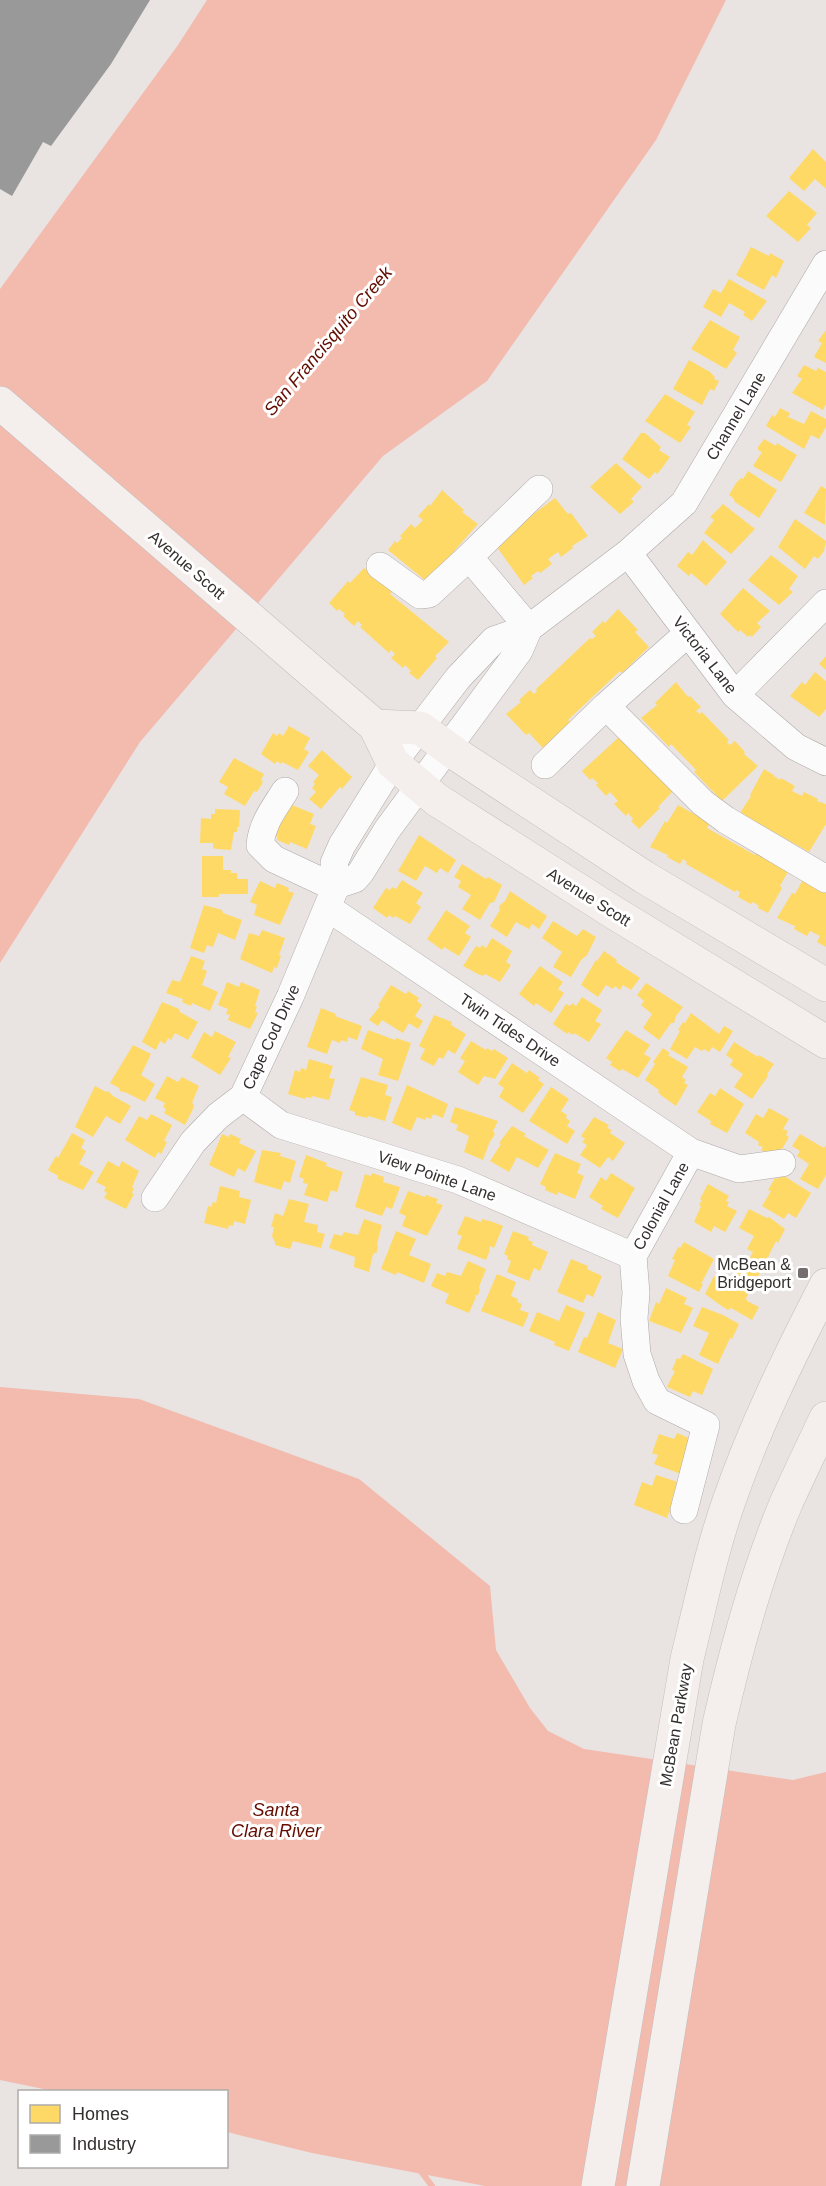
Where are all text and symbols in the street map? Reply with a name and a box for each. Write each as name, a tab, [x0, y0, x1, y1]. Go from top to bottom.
water label: San Francisquito Creek	[260, 262, 397, 419]
street label: Channel Lane	[703, 369, 769, 463]
street label: Avenue Scott	[146, 527, 229, 603]
street label: Victoria Lane	[670, 613, 740, 697]
street label: Avenue Scott	[544, 865, 634, 930]
street label: Cape Cod Drive	[239, 982, 303, 1092]
street label: Twin Tides Drive	[457, 990, 563, 1070]
street label: View Pointe Lane	[375, 1148, 499, 1204]
street label: Colonial Lane	[630, 1159, 692, 1253]
place label: McBean & Bridgeport	[717, 1256, 792, 1291]
marker: McBean & Bridgeport	[796, 1266, 810, 1280]
street label: McBean Parkway	[657, 1662, 695, 1788]
water label: Santa Clara River	[231, 1800, 322, 1841]
legend	[18, 2090, 228, 2168]
text: Homes	[72, 2104, 129, 2124]
text: Industry	[72, 2134, 136, 2154]

